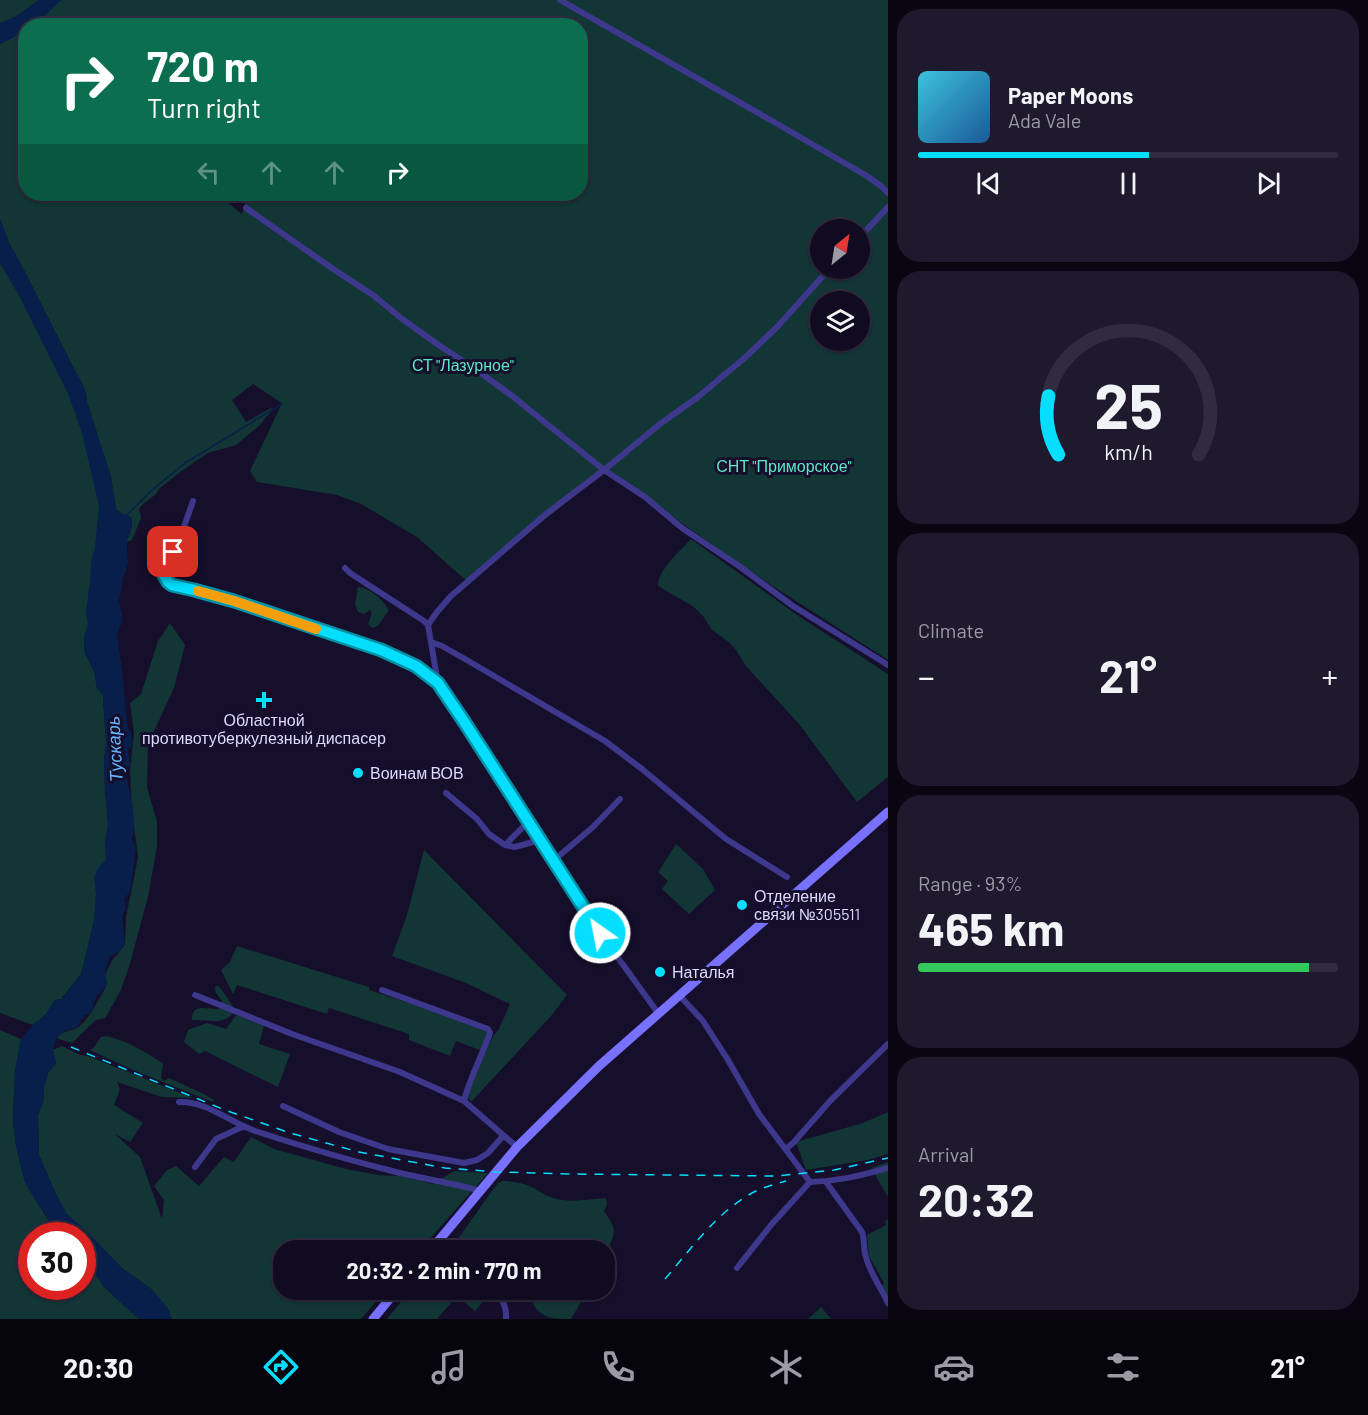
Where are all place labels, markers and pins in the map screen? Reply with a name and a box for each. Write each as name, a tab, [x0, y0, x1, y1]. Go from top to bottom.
pin	[147, 526, 198, 577]
marker: Областной противотуберкулезный диспасер	[255, 691, 273, 709]
place label: Областной противотуберкулезный диспасер	[142, 710, 386, 747]
place label: Воинам ВОВ	[370, 763, 464, 782]
marker: Воинам ВОВ	[351, 766, 365, 780]
place label: Отделение связи №305511	[754, 886, 860, 923]
marker: Отделение связи №305511	[735, 898, 749, 912]
place label: Наталья	[672, 962, 734, 981]
marker: Наталья	[653, 965, 667, 979]

